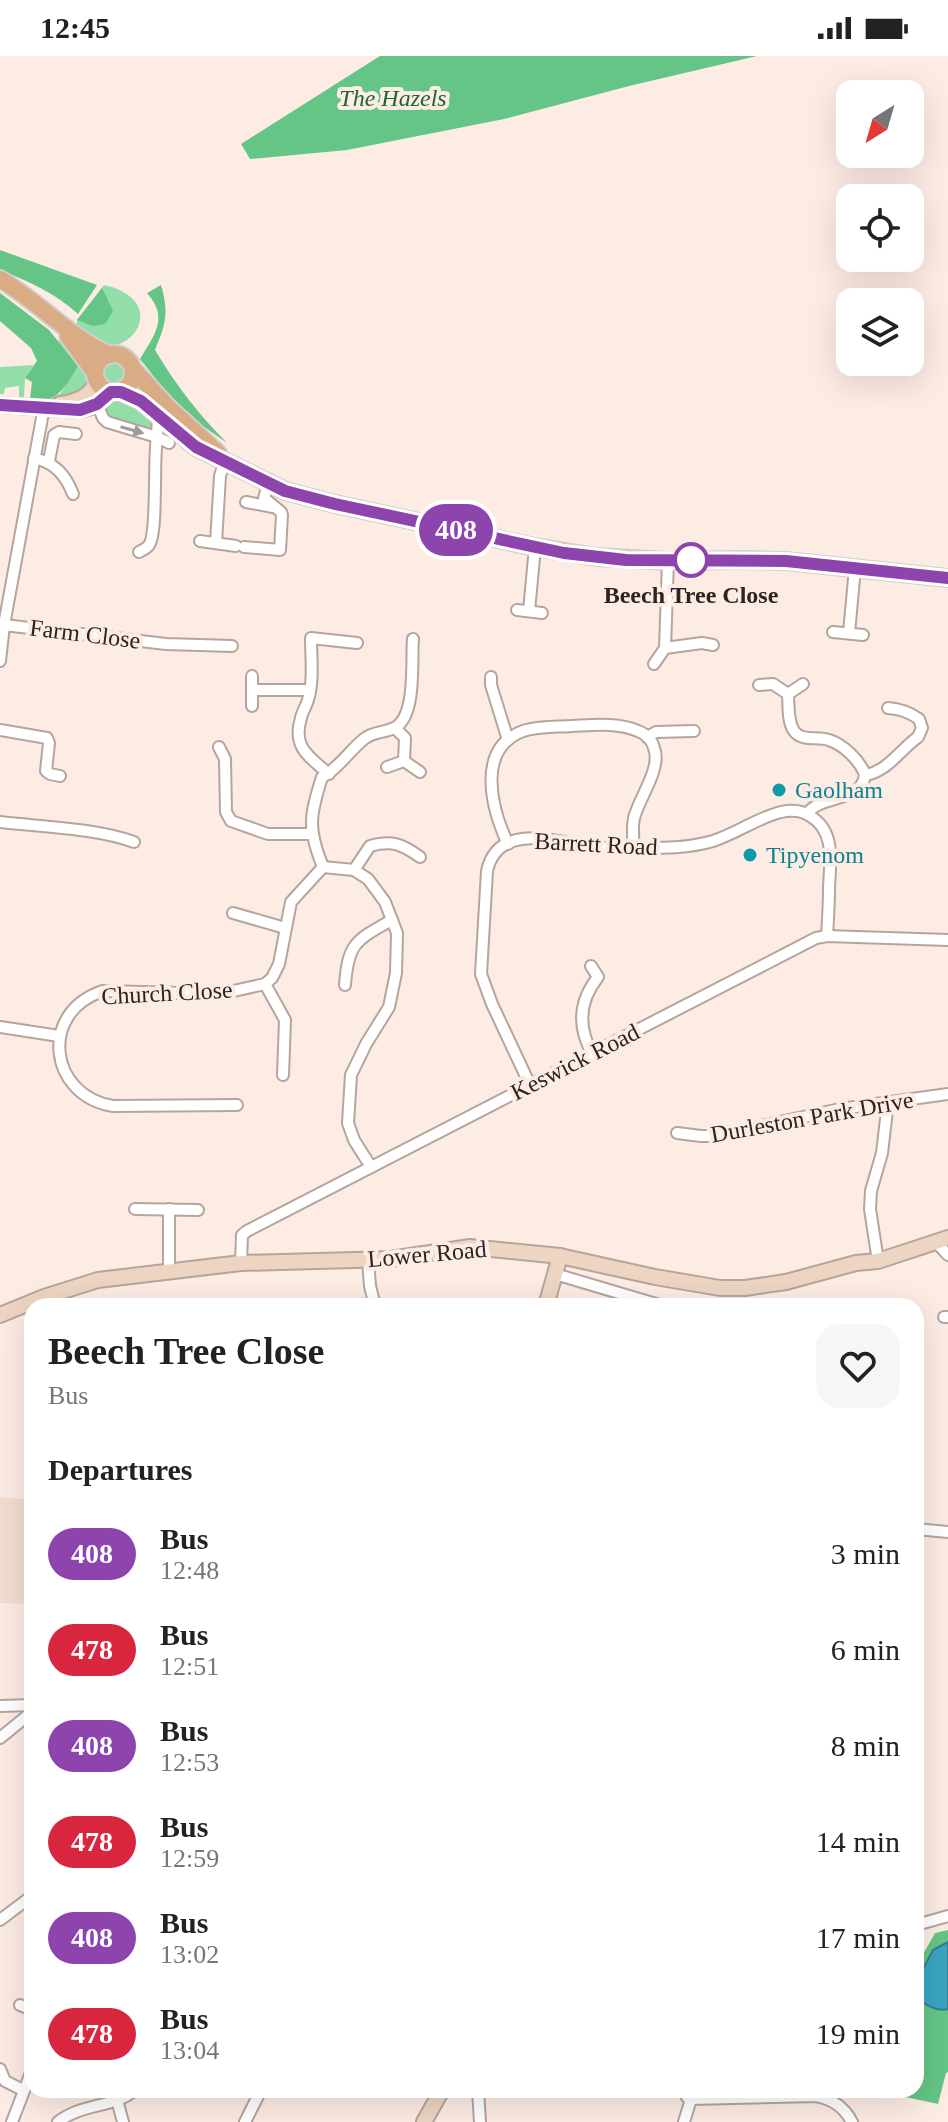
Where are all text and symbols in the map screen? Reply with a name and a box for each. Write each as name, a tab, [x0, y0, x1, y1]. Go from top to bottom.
text: 12:45	[40, 11, 110, 44]
north arrow	[836, 80, 924, 168]
map controls	[836, 80, 924, 376]
park label: The Hazels	[339, 85, 447, 111]
button: locate	[836, 184, 924, 272]
button: layers	[836, 288, 924, 376]
one-way arrow	[121, 424, 145, 437]
line badge: 408	[410, 504, 502, 556]
text: 408	[435, 514, 477, 545]
marker: Beech Tree Close	[674, 543, 708, 577]
place label: Beech Tree Close	[604, 582, 779, 608]
street label: Farm Close	[28, 614, 142, 654]
place label: Gaolham	[795, 777, 883, 803]
marker: Gaolham	[770, 781, 788, 799]
street label: Barrett Road	[534, 828, 658, 860]
place label: Tipyenom	[766, 842, 864, 868]
marker: Tipyenom	[741, 846, 759, 864]
street label: Church Close	[101, 977, 233, 1009]
street label: Keswick Road	[506, 1018, 644, 1106]
street label: Durleston Park Drive	[709, 1086, 915, 1148]
street label: Lower Road	[366, 1236, 488, 1272]
button: heart	[816, 1324, 900, 1408]
text: Beech Tree Close	[48, 1330, 324, 1372]
text: Bus	[48, 1381, 88, 1410]
text: Departures	[48, 1453, 192, 1486]
text: Bus	[160, 1522, 208, 1555]
text: 3 min	[831, 1537, 900, 1570]
text: 408	[71, 1538, 113, 1569]
text: 12:48	[160, 1556, 219, 1585]
text: Bus	[160, 1618, 208, 1651]
text: 6 min	[831, 1633, 900, 1666]
text: 478	[71, 1634, 113, 1665]
text: 12:51	[160, 1652, 219, 1681]
text: Bus	[160, 1714, 208, 1747]
text: 8 min	[831, 1729, 900, 1762]
text: 408	[71, 1730, 113, 1761]
text: 12:53	[160, 1748, 219, 1777]
text: Bus	[160, 1810, 208, 1843]
text: 14 min	[816, 1825, 900, 1858]
text: 478	[71, 1826, 113, 1857]
text: 12:59	[160, 1844, 219, 1873]
text: Bus	[160, 1906, 208, 1939]
text: 17 min	[816, 1921, 900, 1954]
text: 408	[71, 1922, 113, 1953]
text: 13:02	[160, 1940, 219, 1969]
text: Bus	[160, 2002, 208, 2035]
text: 19 min	[816, 2017, 900, 2050]
text: 478	[71, 2018, 113, 2049]
text: 13:04	[160, 2036, 219, 2065]

